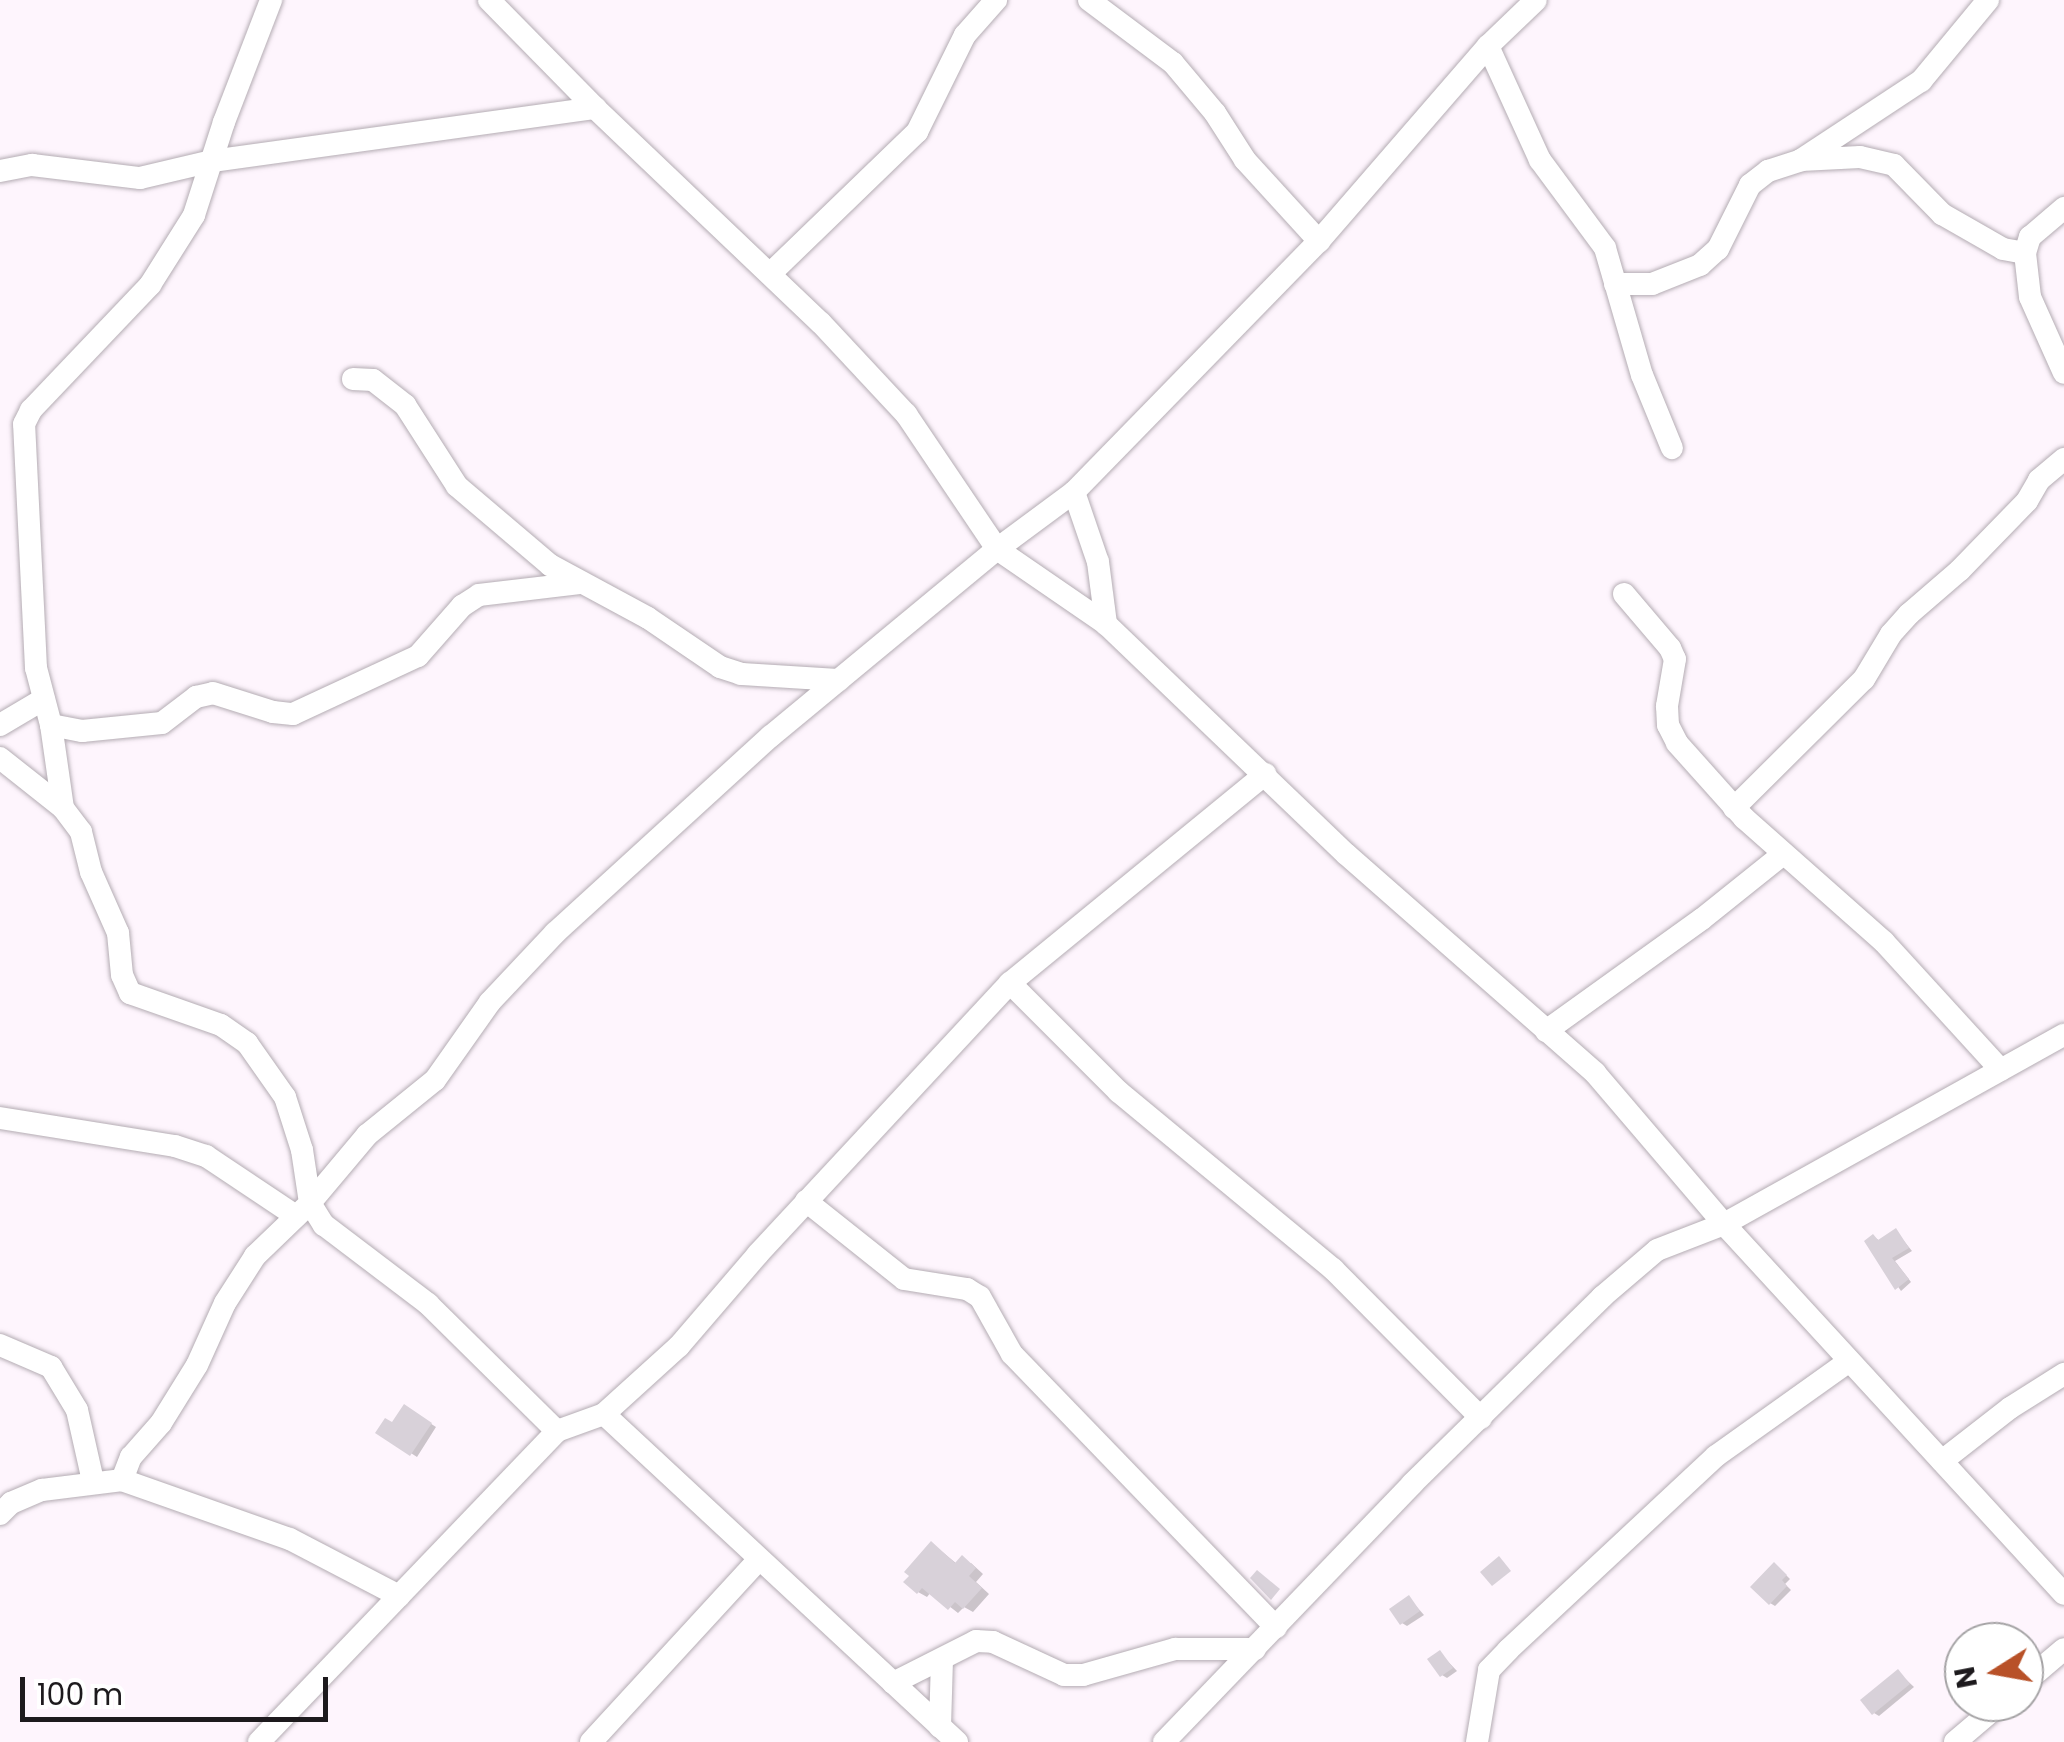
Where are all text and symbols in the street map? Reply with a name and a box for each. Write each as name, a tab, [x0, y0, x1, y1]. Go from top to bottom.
north arrow	[1944, 1622, 2044, 1722]
scale bar	[25, 1657, 332, 1719]
text: N	[1945, 1663, 1987, 1691]
text: 100 m	[37, 1673, 123, 1716]

